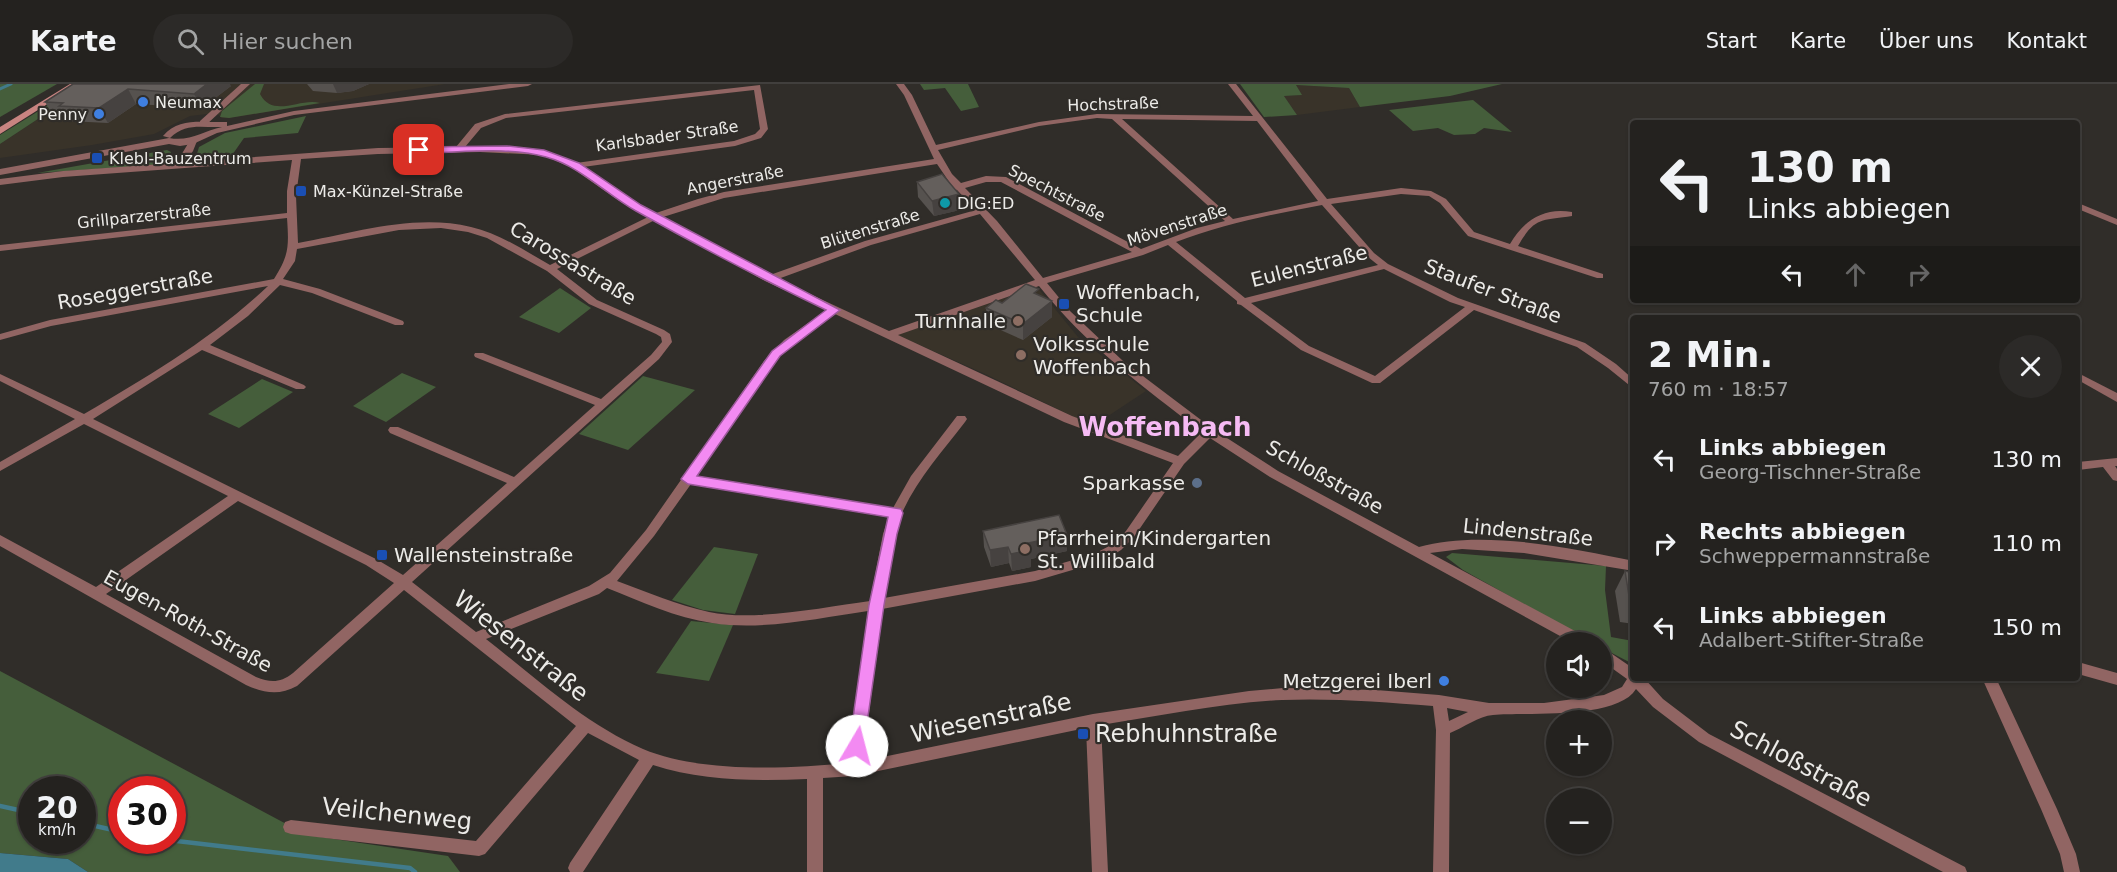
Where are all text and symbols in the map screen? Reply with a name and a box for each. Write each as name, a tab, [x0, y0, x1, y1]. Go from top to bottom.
search box	[153, 14, 573, 68]
text: Karte	[30, 25, 117, 58]
icon: search	[174, 25, 207, 58]
text: Hier suchen	[222, 29, 353, 54]
text: Start	[1706, 29, 1757, 53]
text: Karte	[1790, 29, 1846, 53]
text: Über uns	[1879, 29, 1974, 53]
text: Kontakt	[2007, 29, 2087, 53]
place label: Neumax	[155, 93, 222, 112]
street label: Hochstraße	[1067, 93, 1159, 115]
marker: Neumax	[136, 95, 150, 109]
place label: Penny	[38, 105, 87, 124]
marker: Penny	[92, 107, 106, 121]
street label: Karlsbader Straße	[595, 117, 739, 155]
pin	[393, 124, 444, 175]
icon: arrive	[402, 133, 435, 166]
text: 130 m	[1747, 143, 1893, 192]
icon: left	[1648, 144, 1726, 222]
place label: Klebl-Bauzentrum	[109, 149, 251, 168]
marker: Klebl-Bauzentrum	[90, 151, 104, 165]
street label: Spechtstraße	[1005, 160, 1109, 226]
street label: Angerstraße	[685, 161, 785, 199]
place label: Max-Künzel-Straße	[313, 182, 463, 201]
marker: Max-Künzel-Straße	[294, 184, 308, 198]
text: Links abbiegen	[1747, 193, 1951, 224]
place label: DIG:ED	[957, 194, 1014, 213]
marker: DIG:ED	[938, 196, 952, 210]
street label: Grillparzerstraße	[76, 200, 212, 232]
street label: Mövenstraße	[1125, 200, 1229, 250]
street label: Blütenstraße	[818, 205, 922, 253]
street label: Carossastraße	[506, 216, 640, 310]
street label: Eulenstraße	[1248, 240, 1370, 292]
street label: Staufer Straße	[1421, 254, 1565, 328]
icon: left	[1776, 258, 1809, 291]
icon: ahead	[1839, 258, 1872, 291]
icon: right	[1902, 258, 1935, 291]
street label: Roseggerstraße	[55, 264, 215, 314]
place label: Woffenbach, Schule	[1076, 280, 1201, 327]
marker: Woffenbach, Schule	[1057, 297, 1071, 311]
place label: Turnhalle	[914, 309, 1006, 333]
marker: Turnhalle	[1011, 314, 1025, 328]
place label: Volksschule Woffenbach	[1033, 332, 1151, 379]
text: 2 Min.	[1648, 334, 1773, 375]
button: close	[1999, 335, 2062, 398]
marker: Volksschule Woffenbach	[1014, 348, 1028, 362]
text: 760 m · 18:57	[1648, 377, 1789, 401]
district label: Woffenbach	[1079, 412, 1251, 442]
street label: Schloßstraße	[1262, 435, 1388, 519]
text: Links abbiegen	[1699, 435, 1887, 460]
icon: left	[1648, 443, 1681, 476]
text: 130 m	[1992, 447, 2062, 472]
text: Georg-Tischner-Straße	[1699, 460, 1921, 484]
place label: Sparkasse	[1083, 471, 1185, 495]
marker: Sparkasse	[1190, 476, 1204, 490]
street label: Lindenstraße	[1462, 513, 1594, 551]
text: Rechts abbiegen	[1699, 519, 1906, 544]
place label: Pfarrheim/Kindergarten St. Willibald	[1037, 526, 1271, 573]
icon: right	[1648, 527, 1681, 560]
text: 110 m	[1992, 531, 2062, 556]
marker: Pfarrheim/Kindergarten St. Willibald	[1018, 542, 1032, 556]
place label: Wallensteinstraße	[394, 543, 573, 567]
text: Schweppermannstraße	[1699, 544, 1930, 568]
marker: Wallensteinstraße	[375, 548, 389, 562]
street label: Eugen-Roth-Straße	[99, 565, 277, 677]
street label: Wiesenstraße	[448, 585, 594, 707]
text: Links abbiegen	[1699, 603, 1887, 628]
icon: left	[1648, 611, 1681, 644]
text: 150 m	[1992, 615, 2062, 640]
text: Adalbert-Stifter-Straße	[1699, 628, 1924, 652]
map controls	[1546, 632, 1612, 854]
button: sound	[1546, 632, 1612, 698]
place label: Metzgerei Iberl	[1282, 669, 1432, 693]
marker: Metzgerei Iberl	[1437, 674, 1451, 688]
street label: Wiesenstraße	[908, 687, 1074, 749]
button: +	[1546, 710, 1612, 776]
position arrow	[825, 714, 889, 778]
street label: Schloßstraße	[1725, 715, 1877, 813]
place label: Rebhuhnstraße	[1095, 720, 1278, 748]
marker: Rebhuhnstraße	[1076, 727, 1090, 741]
speed limit sign: 30	[108, 776, 186, 854]
button: −	[1546, 788, 1612, 854]
text: 20	[36, 790, 78, 825]
street label: Veilchenweg	[321, 792, 473, 836]
text: km/h	[38, 821, 76, 839]

